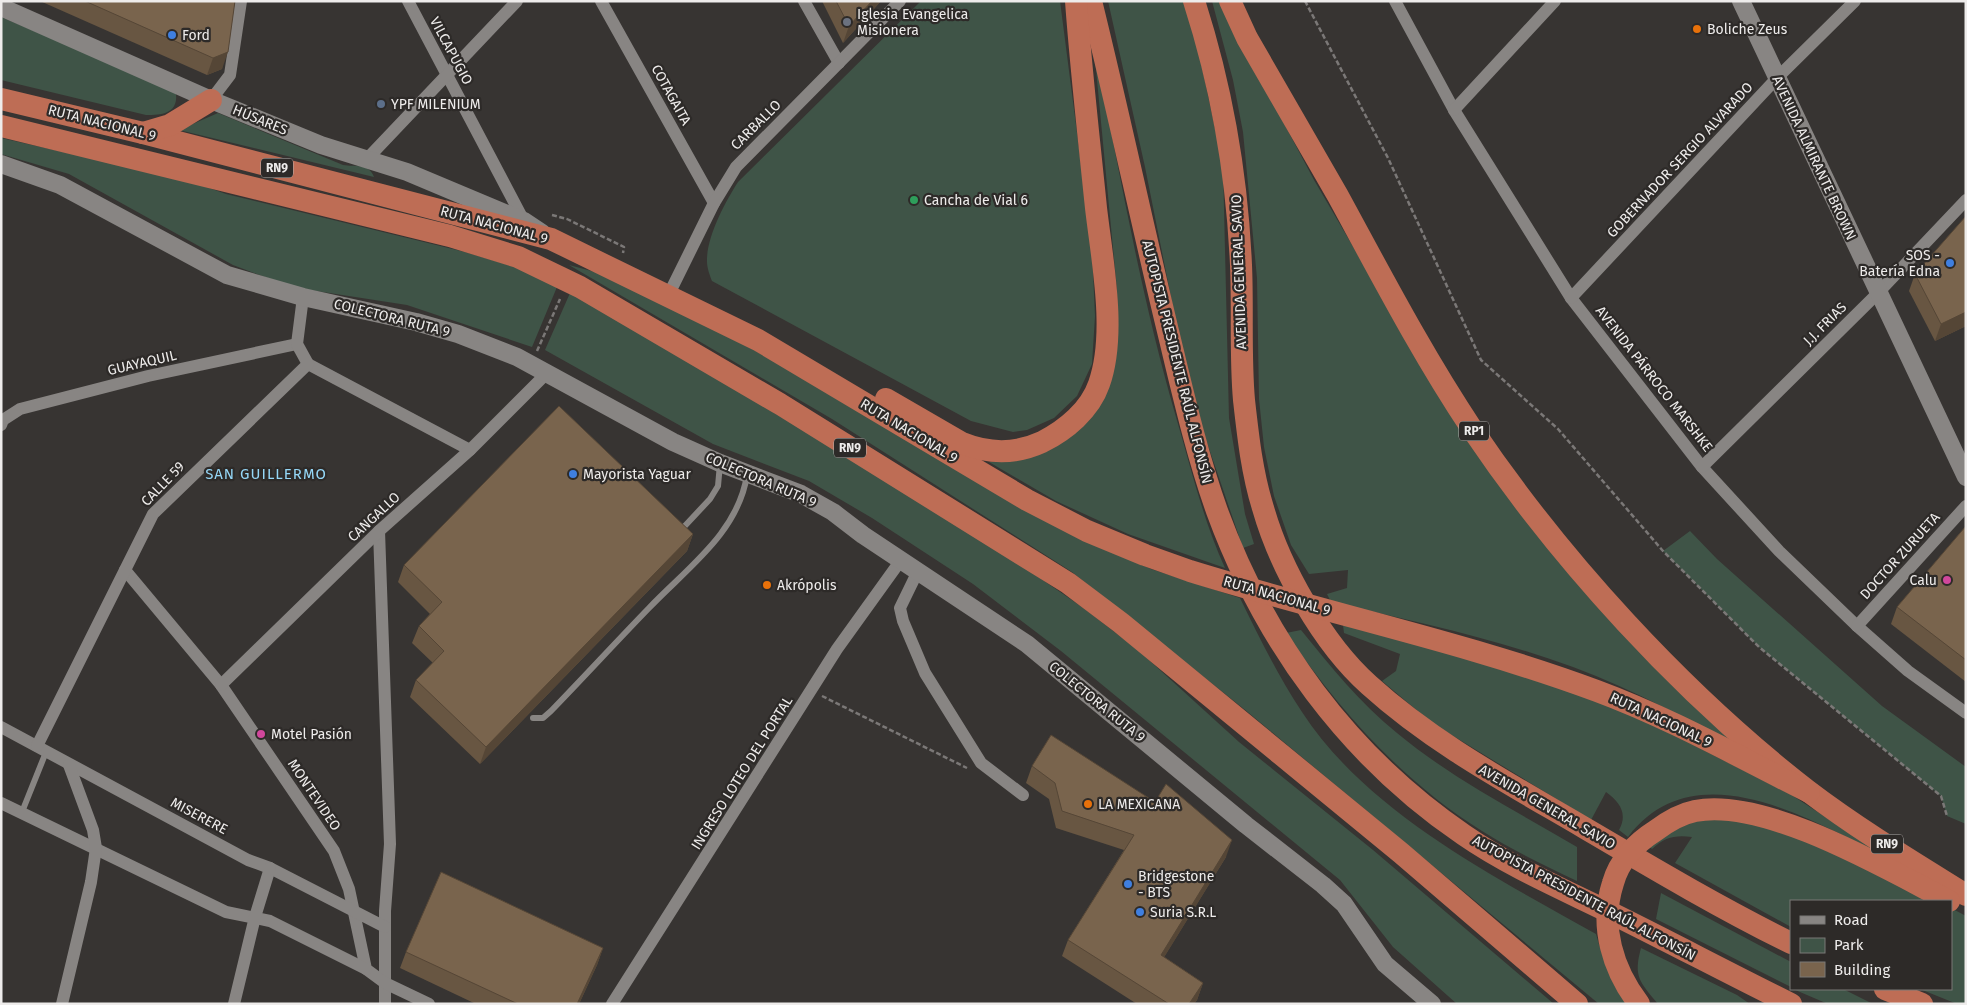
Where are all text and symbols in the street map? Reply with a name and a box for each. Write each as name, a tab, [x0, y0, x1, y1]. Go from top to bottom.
place label: Iglesia Evangelica Misionera	[857, 6, 968, 39]
street label: VILCAPUGIO	[426, 14, 476, 88]
marker: Iglesia Evangelica Misionera	[841, 16, 853, 28]
place label: Boliche Zeus	[1707, 21, 1788, 38]
marker: Boliche Zeus	[1691, 23, 1703, 35]
place label: Ford	[182, 27, 210, 44]
marker: Ford	[166, 29, 178, 41]
street label: COTAGAITA	[647, 62, 695, 128]
street label: AVENIDA ALMIRANTE BROWN	[1768, 73, 1860, 243]
street label: GOBERNADOR SERGIO ALVARADO	[1604, 79, 1756, 241]
place label: YPF MILENIUM	[391, 96, 481, 113]
street label: CARBALLO	[727, 96, 785, 154]
marker: YPF MILENIUM	[375, 98, 387, 110]
street label: HÚSARES	[230, 100, 291, 139]
street label: RUTA NACIONAL 9	[46, 101, 158, 145]
road number: RN9	[261, 158, 293, 178]
place label: Cancha de Vial 6	[924, 192, 1028, 209]
marker: Cancha de Vial 6	[908, 194, 920, 206]
street label: AVENIDA GENERAL SAVIO	[1228, 194, 1250, 350]
street label: RUTA NACIONAL 9	[438, 202, 550, 248]
street label: AUTOPISTA PRESIDENTE RAÚL ALFONSÍN	[1138, 238, 1216, 485]
place label: SOS - Batería Edna	[1859, 247, 1940, 280]
marker: SOS - Batería Edna	[1944, 257, 1956, 269]
street label: COLECTORA RUTA 9	[332, 295, 452, 341]
street label: J.J. FRIAS	[1800, 299, 1850, 349]
street label: AVENIDA PÁRROCO MARSHKE	[1592, 302, 1717, 455]
street label: GUAYAQUIL	[106, 347, 178, 379]
street label: RUTA NACIONAL 9	[857, 395, 961, 467]
road number: RP1	[1459, 422, 1489, 441]
road number: RN9	[834, 438, 866, 458]
street label: COLECTORA RUTA 9	[703, 449, 819, 511]
street label: CALLE 59	[138, 458, 188, 510]
district label: SAN GUILLERMO	[205, 465, 327, 483]
place label: Mayorista Yaguar	[583, 466, 691, 483]
marker: Mayorista Yaguar	[567, 468, 579, 480]
street label: CANGALLO	[344, 489, 404, 545]
street label: DOCTOR ZURUETA	[1856, 509, 1944, 603]
place label: Calu	[1910, 572, 1937, 589]
street label: RUTA NACIONAL 9	[1221, 573, 1333, 619]
marker: Calu	[1941, 574, 1953, 586]
place label: Akrópolis	[777, 577, 837, 594]
marker: Akrópolis	[761, 579, 773, 591]
street label: COLECTORA RUTA 9	[1045, 658, 1149, 746]
street label: RUTA NACIONAL 9	[1607, 689, 1715, 751]
street label: INGRESO LOTEO DEL PORTAL	[688, 693, 796, 853]
place label: Motel Pasión	[271, 726, 352, 743]
marker: Motel Pasión	[255, 728, 267, 740]
street label: MONTEVIDEO	[284, 756, 344, 834]
street label: AVENIDA GENERAL SAVIO	[1476, 761, 1618, 853]
street label: MISERERE	[168, 794, 230, 838]
place label: LA MEXICANA	[1098, 796, 1180, 813]
marker: LA MEXICANA	[1082, 798, 1094, 810]
street label: AUTOPISTA PRESIDENTE RAÚL ALFONSÍN	[1470, 831, 1699, 964]
road number: RN9	[1871, 834, 1903, 854]
place label: Bridgestone - BTS	[1138, 868, 1214, 901]
marker: Bridgestone - BTS	[1122, 878, 1134, 890]
legend	[1790, 900, 1952, 990]
place label: Suria S.R.L	[1150, 904, 1216, 921]
marker: Suria S.R.L	[1134, 906, 1146, 918]
text: Road	[1834, 911, 1869, 929]
text: Park	[1834, 936, 1864, 954]
text: Building	[1834, 961, 1890, 979]

